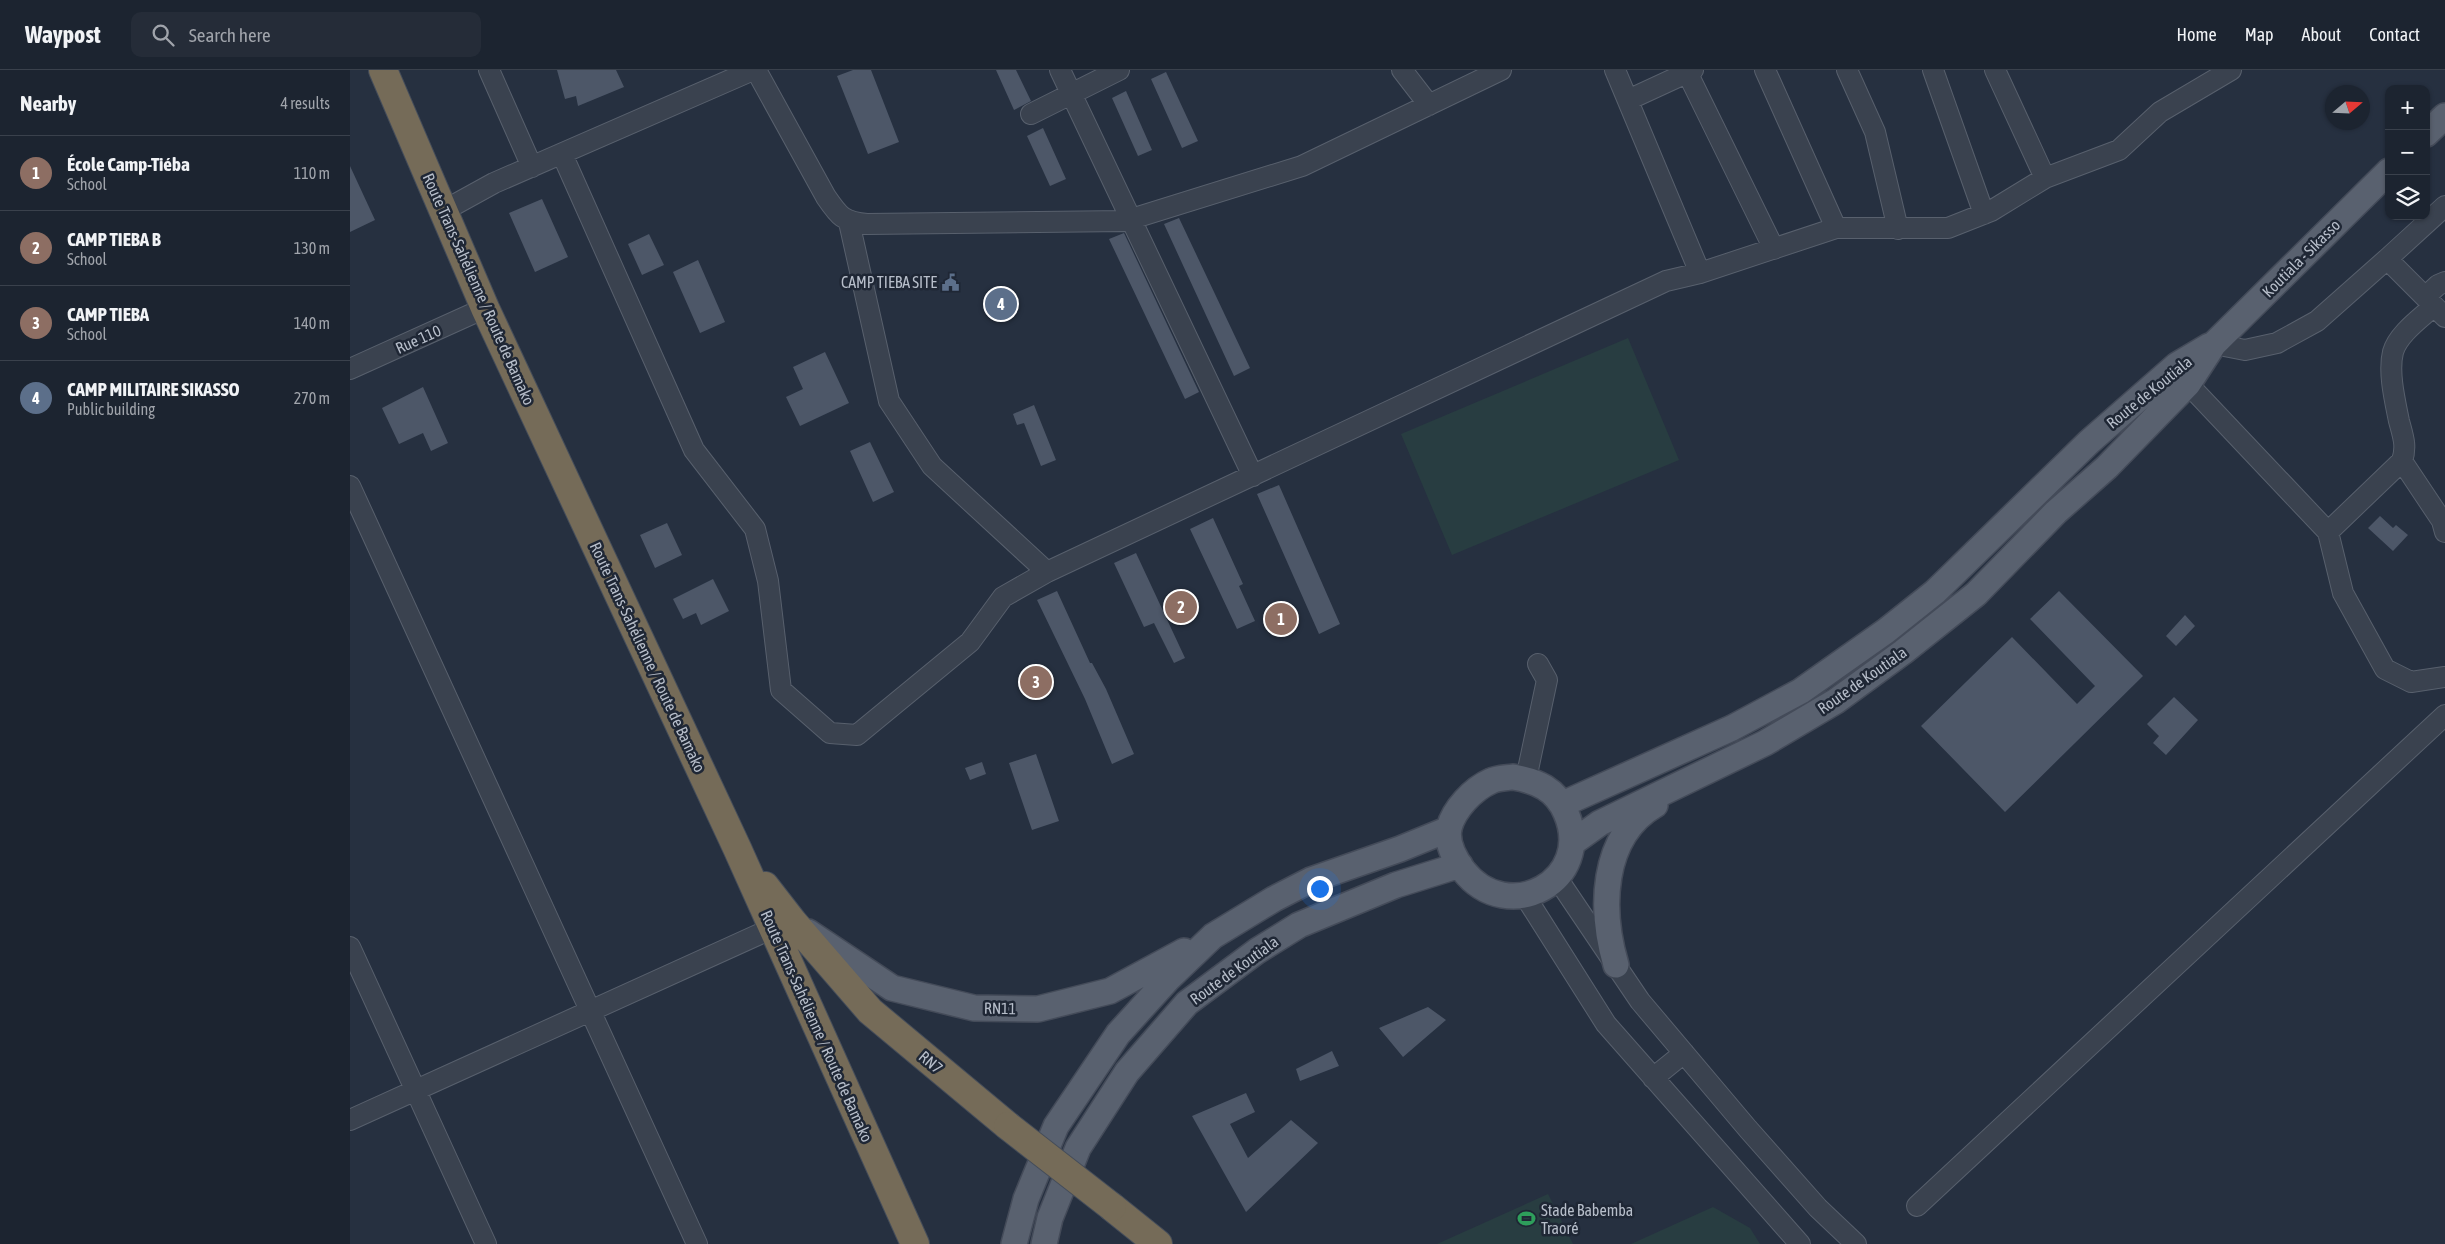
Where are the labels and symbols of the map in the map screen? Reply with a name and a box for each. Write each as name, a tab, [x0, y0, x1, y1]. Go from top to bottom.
north arrow	[2325, 85, 2370, 130]
street label: Route Trans-Sahélienne / Route de Bamako	[420, 170, 538, 408]
street label: Koutiala - Sikasso	[2258, 215, 2344, 301]
public building icon: CAMP TIEBA SITE	[941, 272, 961, 292]
place label: CAMP TIEBA SITE	[841, 273, 937, 291]
pin: 4	[985, 285, 1017, 323]
street label: Rue 110	[393, 321, 443, 357]
street label: Route de Koutiala	[2103, 352, 2195, 432]
street label: Route Trans-Sahélienne / Route de Bamako	[587, 539, 709, 775]
pin: 2	[1165, 588, 1197, 626]
pin: 1	[1265, 600, 1297, 638]
street label: Route de Koutiala	[1814, 643, 1910, 717]
pin: 3	[1020, 663, 1052, 701]
your location	[1307, 876, 1333, 902]
street label: Route Trans-Sahélienne / Route de Bamako	[758, 907, 876, 1145]
street label: Route de Koutiala	[1186, 932, 1282, 1008]
street label: RN11	[984, 999, 1016, 1017]
street label: RN7	[916, 1047, 946, 1077]
place label: Stade Babemba Traoré	[1541, 1201, 1633, 1237]
sports icon: Stade Babemba Traoré	[1517, 1209, 1537, 1229]

